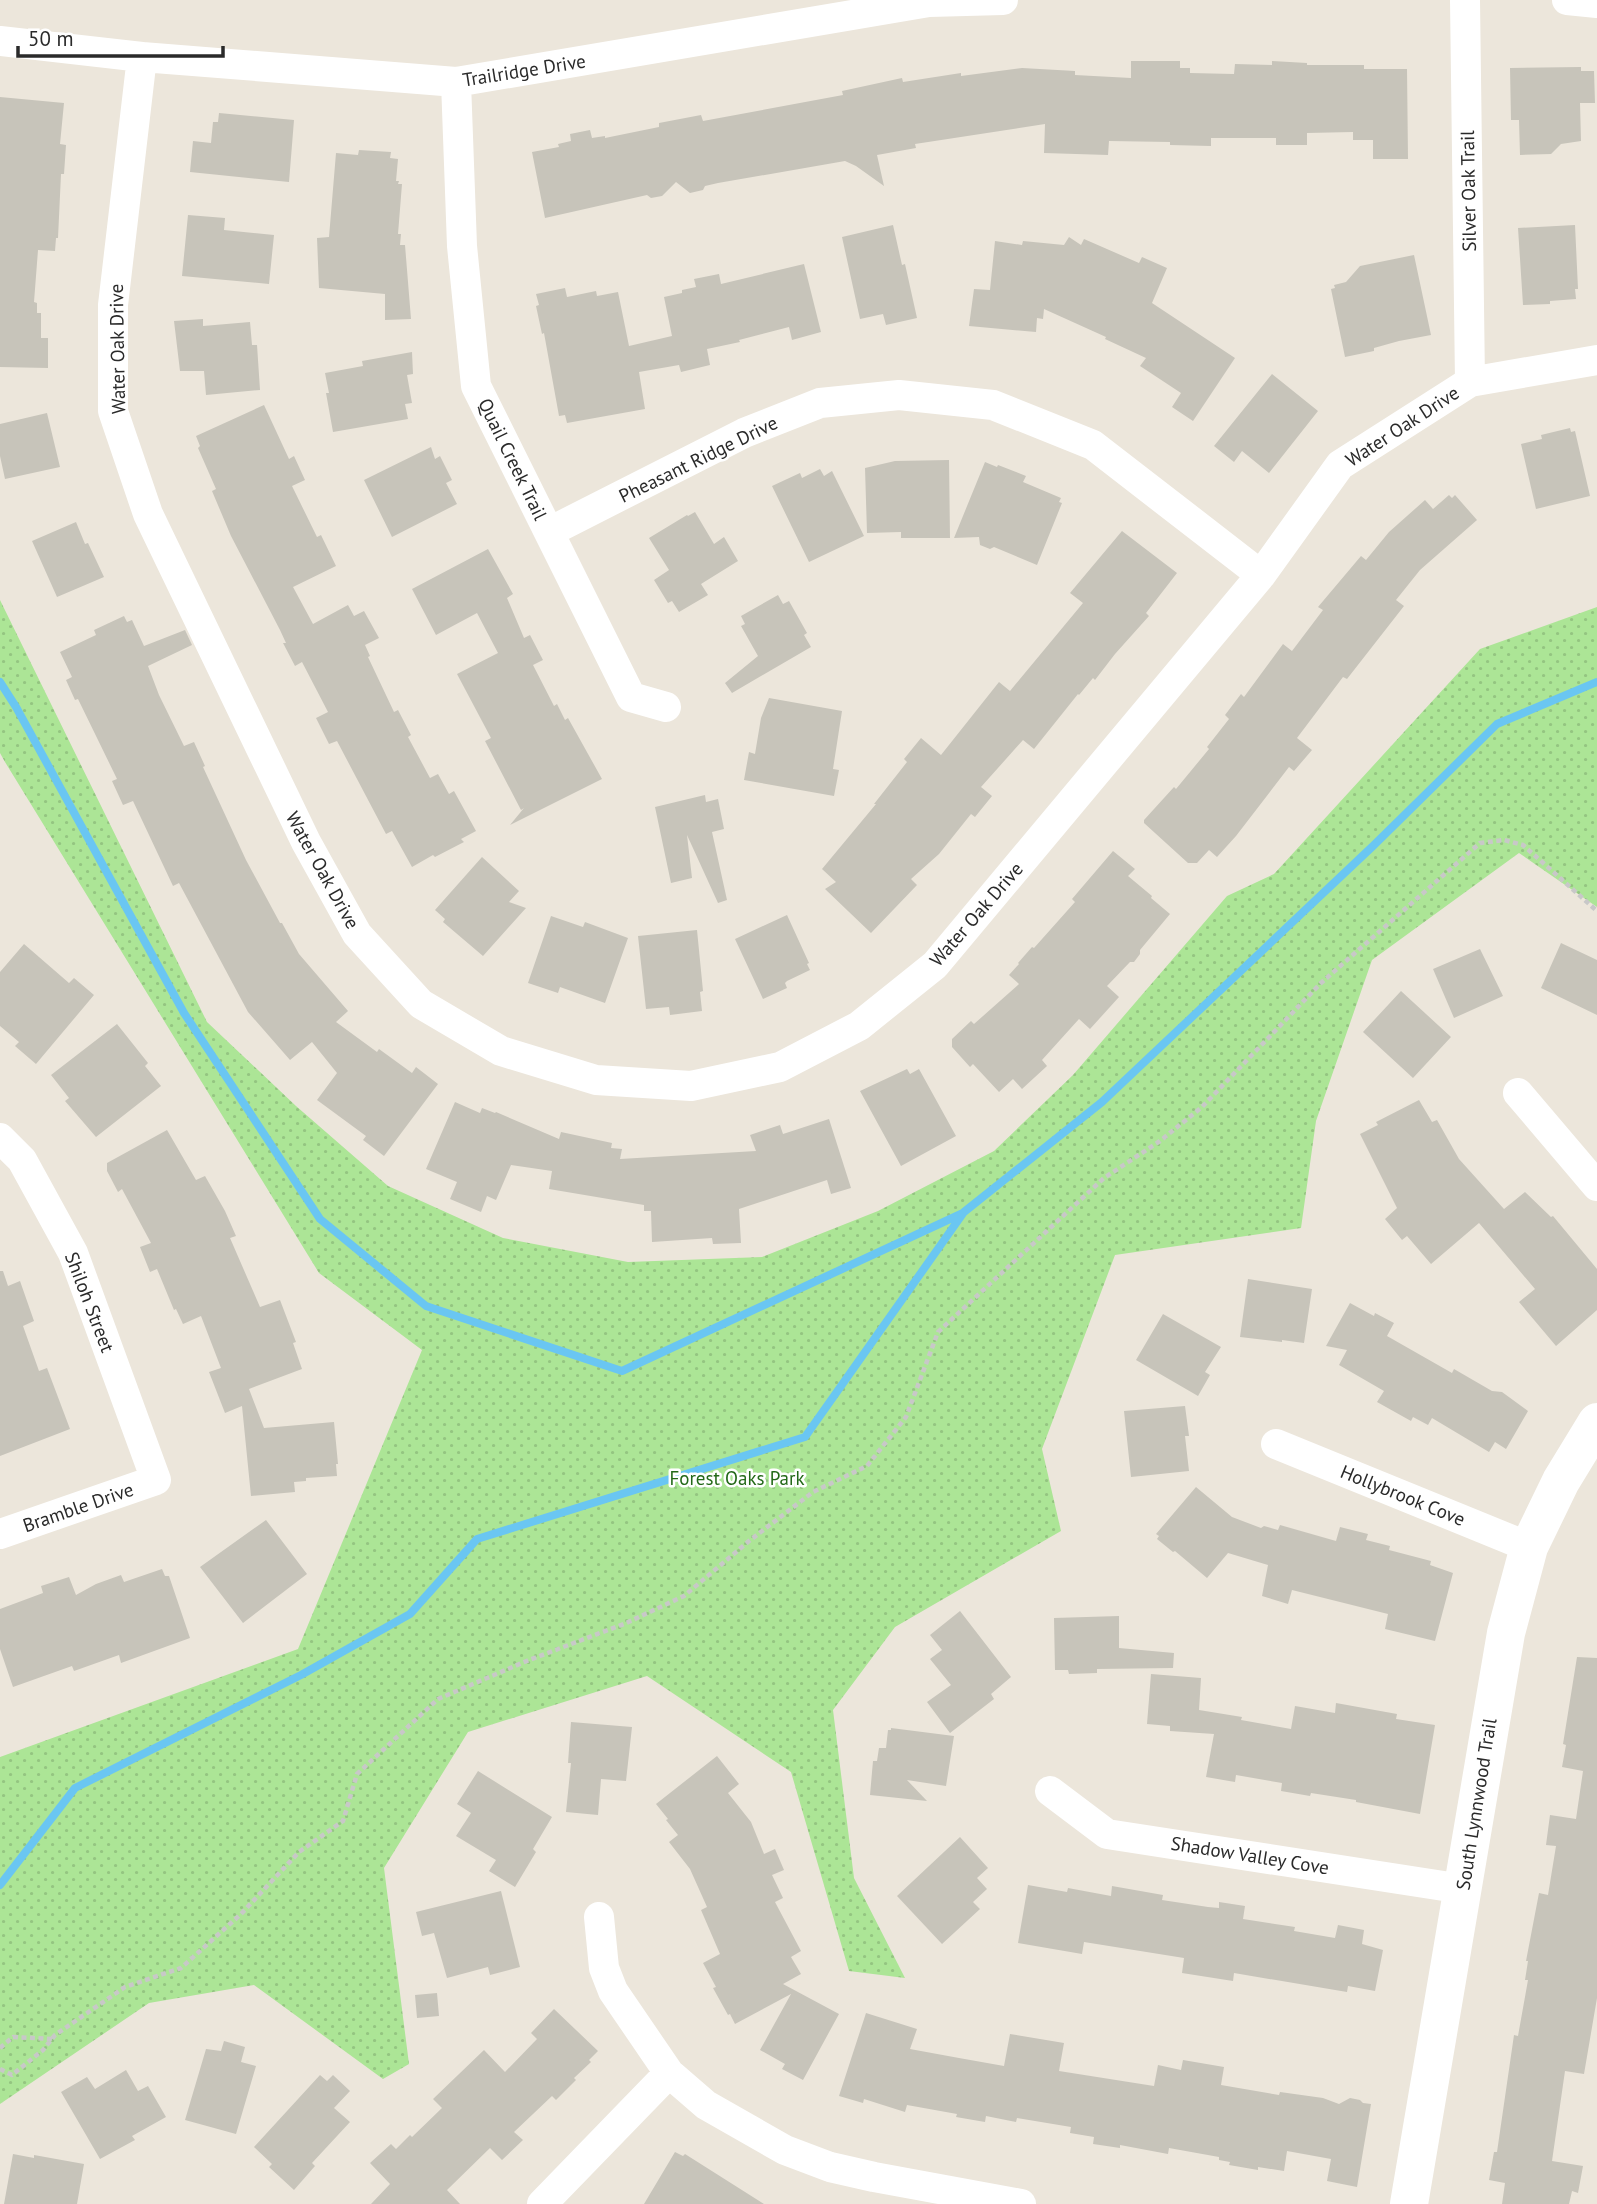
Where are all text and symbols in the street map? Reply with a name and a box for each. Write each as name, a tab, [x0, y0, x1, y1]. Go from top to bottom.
scale bar	[18, 14, 222, 58]
text: 50 m	[28, 25, 74, 52]
street label: Trailridge Drive	[461, 48, 587, 92]
street label: Silver Oak Trail	[1455, 130, 1481, 252]
street label: Water Oak Drive	[104, 284, 130, 414]
street label: Water Oak Drive	[1341, 380, 1463, 472]
street label: Quail Creek Trail	[473, 394, 553, 524]
street label: Pheasant Ridge Drive	[615, 410, 781, 508]
street label: Water Oak Drive	[281, 807, 365, 933]
street label: Water Oak Drive	[924, 857, 1028, 971]
street label: Shiloh Street	[60, 1249, 120, 1356]
street label: Hollybrook Cove	[1337, 1459, 1469, 1531]
park label: Forest Oaks Park	[669, 1466, 805, 1490]
street label: Bramble Drive	[19, 1477, 137, 1537]
street label: South Lynnwood Trail	[1451, 1716, 1502, 1892]
street label: Shadow Valley Cove	[1169, 1831, 1331, 1879]

